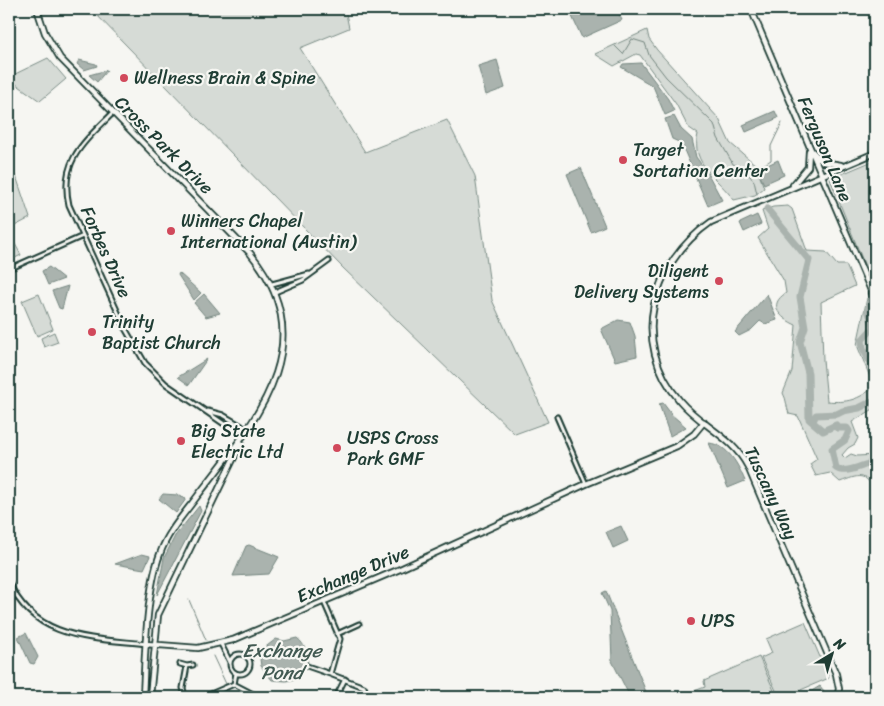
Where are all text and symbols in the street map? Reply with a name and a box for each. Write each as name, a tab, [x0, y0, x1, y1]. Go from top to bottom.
place label: Wellness Brain & Spine	[134, 62, 316, 94]
marker: Wellness Brain & Spine	[118, 72, 130, 84]
street label: Cross Park Drive	[107, 88, 221, 202]
street label: Ferguson Lane	[788, 91, 862, 207]
place label: Target Sortation Center	[633, 134, 769, 187]
marker: Target Sortation Center	[617, 154, 629, 166]
street label: Forbes Drive	[71, 201, 141, 303]
place label: Winners Chapel International (Austin)	[180, 205, 358, 258]
marker: Winners Chapel International (Austin)	[165, 225, 177, 237]
place label: Diligent Delivery Systems	[574, 255, 710, 308]
marker: Diligent Delivery Systems	[713, 275, 725, 287]
place label: Trinity Baptist Church	[102, 306, 221, 359]
marker: Trinity Baptist Church	[86, 326, 98, 338]
place label: Big State Electric Ltd	[191, 415, 284, 468]
place label: USPS Cross Park GMF	[347, 422, 439, 475]
marker: Big State Electric Ltd	[175, 435, 187, 447]
street label: Tuscany Way	[735, 441, 807, 546]
marker: USPS Cross Park GMF	[331, 442, 343, 454]
street label: Exchange Drive	[291, 536, 415, 612]
place label: UPS	[701, 605, 735, 637]
marker: UPS	[685, 615, 697, 627]
north arrow	[806, 628, 856, 678]
text: N	[827, 631, 851, 657]
water label: Exchange Pond	[243, 634, 324, 689]

